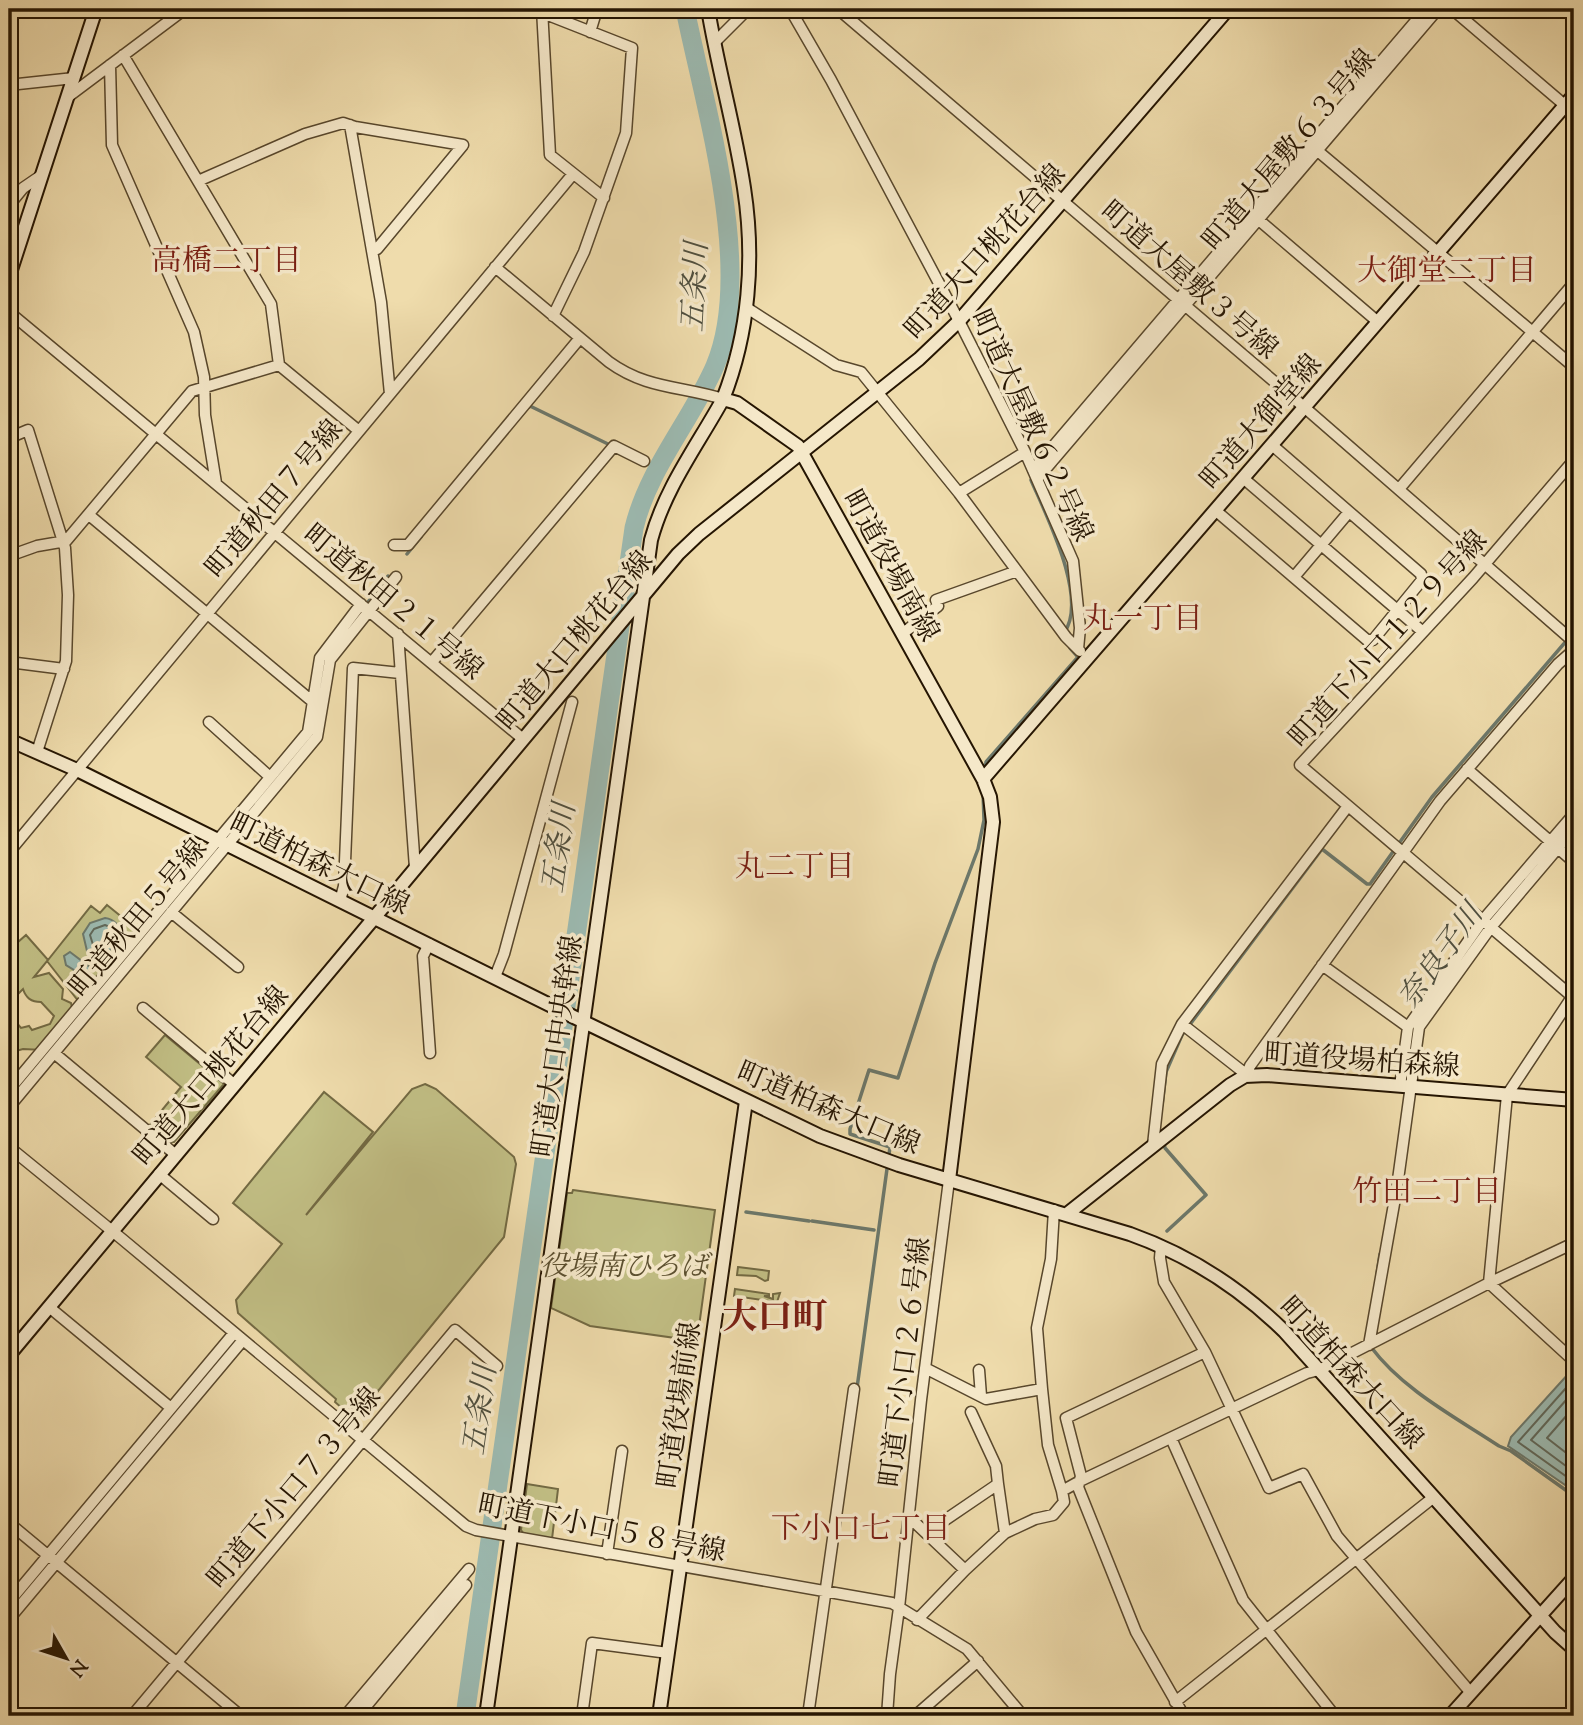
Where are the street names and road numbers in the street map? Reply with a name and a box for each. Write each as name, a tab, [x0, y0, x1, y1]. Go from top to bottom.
street label: 町道大屋敷６３号線	[1194, 42, 1387, 260]
street label: 町道大口桃花台線	[896, 156, 1076, 350]
street label: 町道大屋敷３号線	[1090, 193, 1286, 370]
street label: 町道大屋敷６２号線	[959, 304, 1102, 549]
street label: 町道大御堂線	[1192, 346, 1332, 499]
street label: 町道秋田７号線	[197, 412, 354, 588]
street label: 町道役場南線	[831, 483, 948, 650]
street label: 町道秋田２１号線	[293, 516, 491, 691]
street label: 町道下小口１２９号線	[1281, 523, 1498, 757]
street label: 町道大口桃花台線	[489, 543, 664, 741]
street label: 町道柏森大口線	[222, 805, 416, 927]
street label: 町道秋田５号線	[61, 831, 218, 1007]
street label: 町道大口中央幹線	[524, 933, 594, 1160]
street label: 町道大口桃花台線	[125, 978, 300, 1176]
street label: 町道役場柏森線	[1263, 1035, 1461, 1089]
street label: 町道柏森大口線	[730, 1053, 926, 1166]
street label: 町道下小口２６号線	[872, 1235, 942, 1490]
street label: 町道柏森大口線	[1268, 1289, 1431, 1459]
street label: 町道役場前線	[649, 1319, 712, 1491]
street label: 町道下小口７３号線	[199, 1380, 392, 1598]
street label: 町道下小口５８号線	[474, 1486, 729, 1574]

